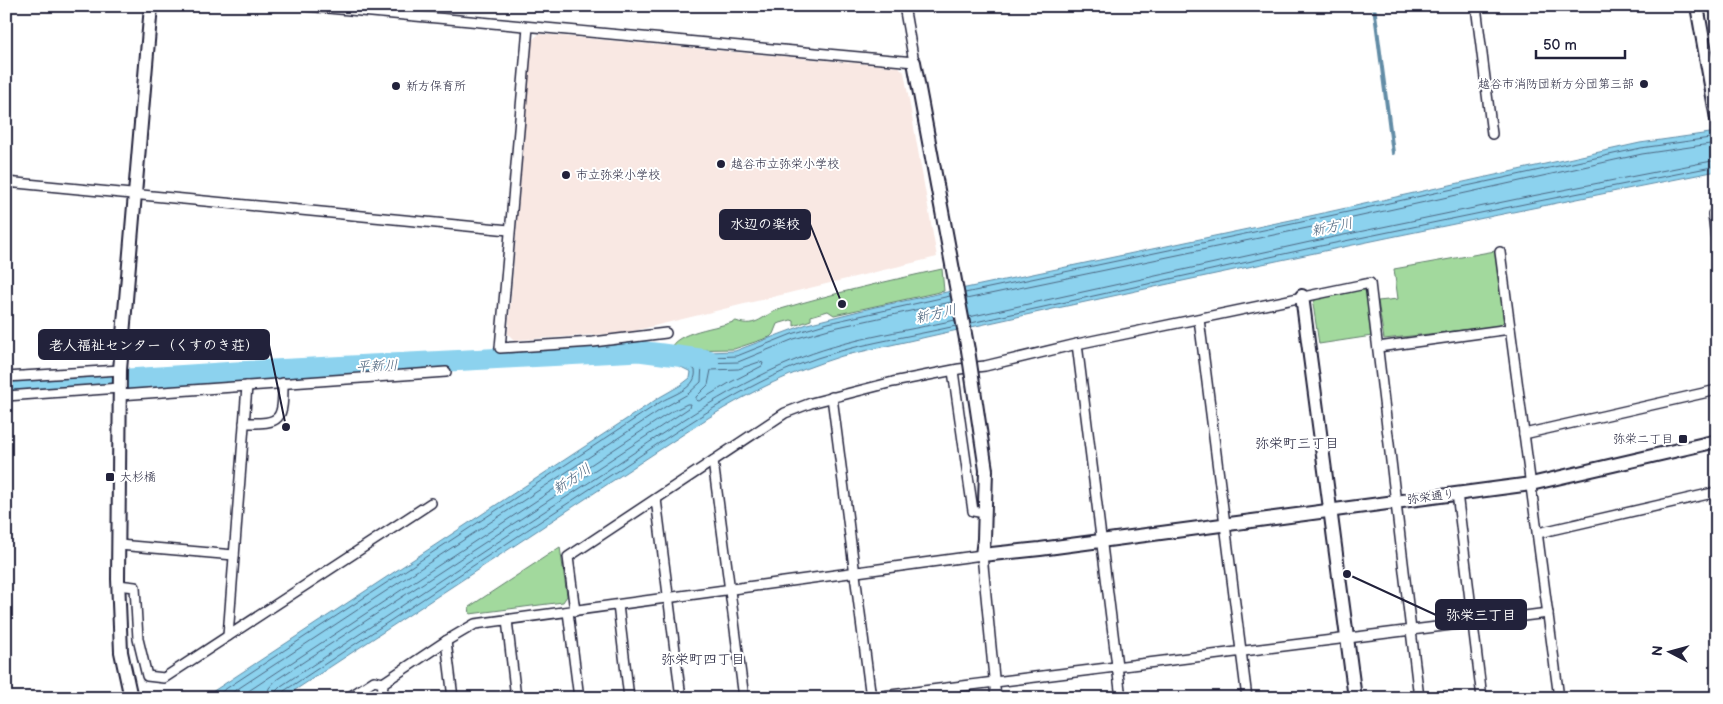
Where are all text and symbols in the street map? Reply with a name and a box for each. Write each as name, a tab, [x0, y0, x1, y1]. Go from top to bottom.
scale bar	[1536, 28, 1624, 60]
text: 50 m	[1543, 36, 1577, 55]
place label: 越谷市消防団新方分団第三部	[1478, 77, 1634, 92]
marker: 越谷市消防団新方分団第三部	[1638, 78, 1650, 90]
place label: 新方保育所	[406, 79, 466, 94]
marker: 新方保育所	[390, 80, 402, 92]
place label: 越谷市立弥栄小学校	[731, 157, 839, 172]
marker: 越谷市立弥栄小学校	[715, 158, 727, 170]
place label: 市立弥栄小学校	[576, 168, 660, 183]
marker: 市立弥栄小学校	[560, 169, 572, 181]
callout: 水辺の楽校	[720, 210, 810, 239]
water label: 新方川	[1310, 215, 1354, 239]
text: 水辺の楽校	[730, 216, 800, 233]
water label: 新方川	[914, 301, 958, 327]
callout: 老人福祉センター（くすのき荘）	[39, 330, 269, 359]
text: 老人福祉センター（くすのき荘）	[49, 337, 259, 354]
water label: 平新川	[356, 356, 398, 376]
place label: 弥栄二丁目	[1613, 432, 1673, 447]
marker: 弥栄二丁目	[1677, 433, 1689, 445]
district label: 弥栄町三丁目	[1255, 435, 1339, 452]
water label: 新方川	[550, 460, 594, 498]
place label: 大杉橋	[120, 470, 156, 485]
marker: 大杉橋	[104, 471, 116, 483]
street label: 弥栄通り	[1406, 487, 1456, 507]
callout: 弥栄三丁目	[1436, 600, 1526, 629]
text: 弥栄三丁目	[1446, 607, 1516, 624]
north arrow	[1646, 626, 1696, 676]
text: N	[1649, 645, 1667, 657]
district label: 弥栄町四丁目	[661, 651, 745, 668]

